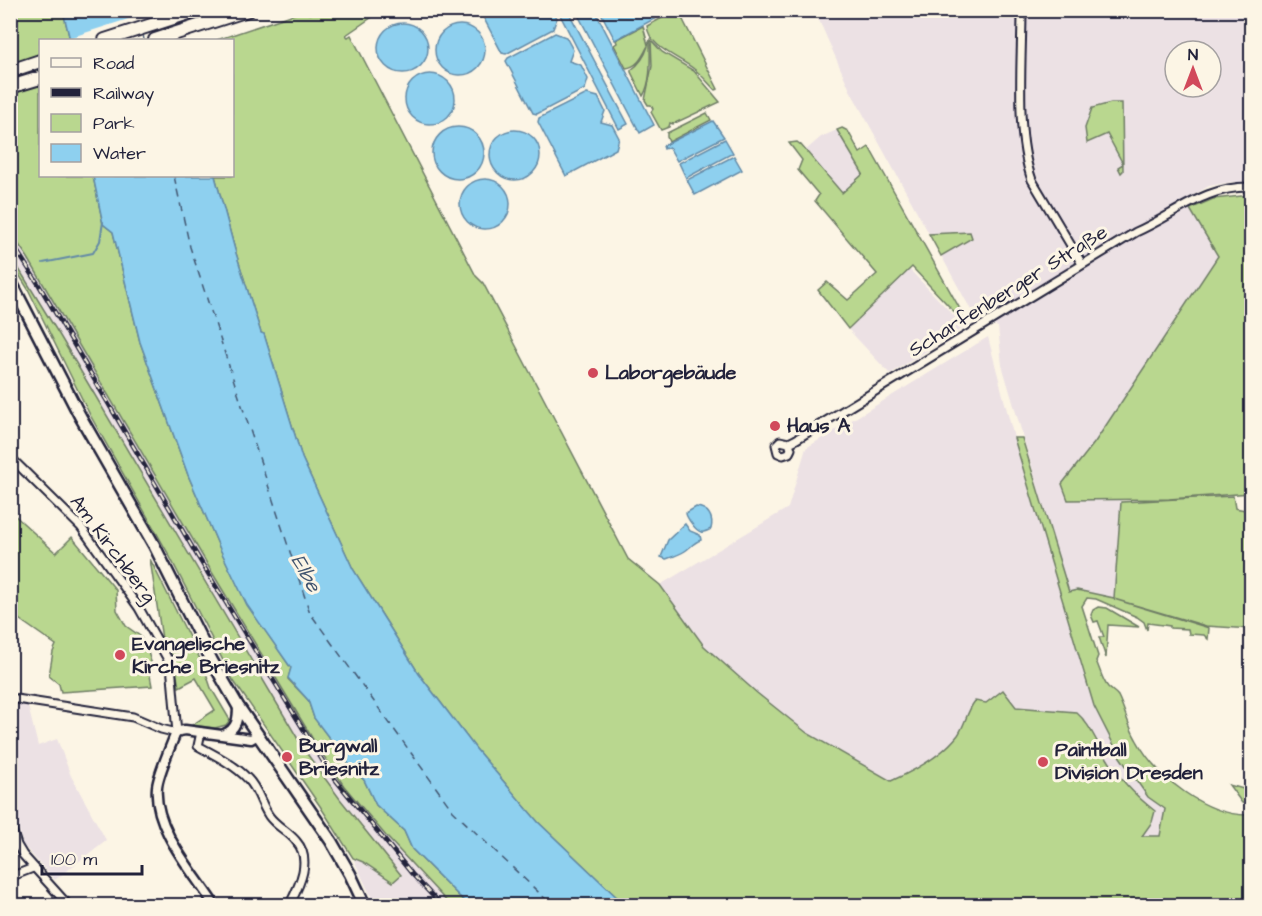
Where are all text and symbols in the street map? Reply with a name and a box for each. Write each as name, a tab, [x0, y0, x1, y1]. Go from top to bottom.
legend	[39, 39, 234, 177]
north arrow	[1163, 39, 1223, 99]
text: N	[1188, 44, 1198, 66]
text: Road	[93, 51, 134, 76]
text: Railway	[93, 81, 154, 107]
text: Park	[93, 111, 135, 136]
text: Water	[93, 141, 146, 166]
street label: Scharfenberger Straße	[903, 218, 1114, 365]
place label: Laborgebäude	[605, 359, 736, 388]
marker: Laborgebäude	[586, 366, 600, 380]
place label: Haus A	[787, 412, 850, 440]
marker: Haus A	[768, 419, 782, 433]
street label: Am Kirchberg	[62, 489, 163, 609]
water label: Elbe	[284, 549, 329, 598]
place label: Evangelische Kirche Briesnitz	[132, 630, 281, 681]
marker: Evangelische Kirche Briesnitz	[113, 648, 127, 662]
place label: Burgwall Briesnitz	[299, 732, 380, 783]
place label: Paintball Division Dresden	[1055, 736, 1203, 787]
marker: Burgwall Briesnitz	[280, 750, 294, 764]
marker: Paintball Division Dresden	[1036, 755, 1050, 769]
scale bar	[42, 838, 142, 876]
text: 100 m	[51, 847, 97, 872]

